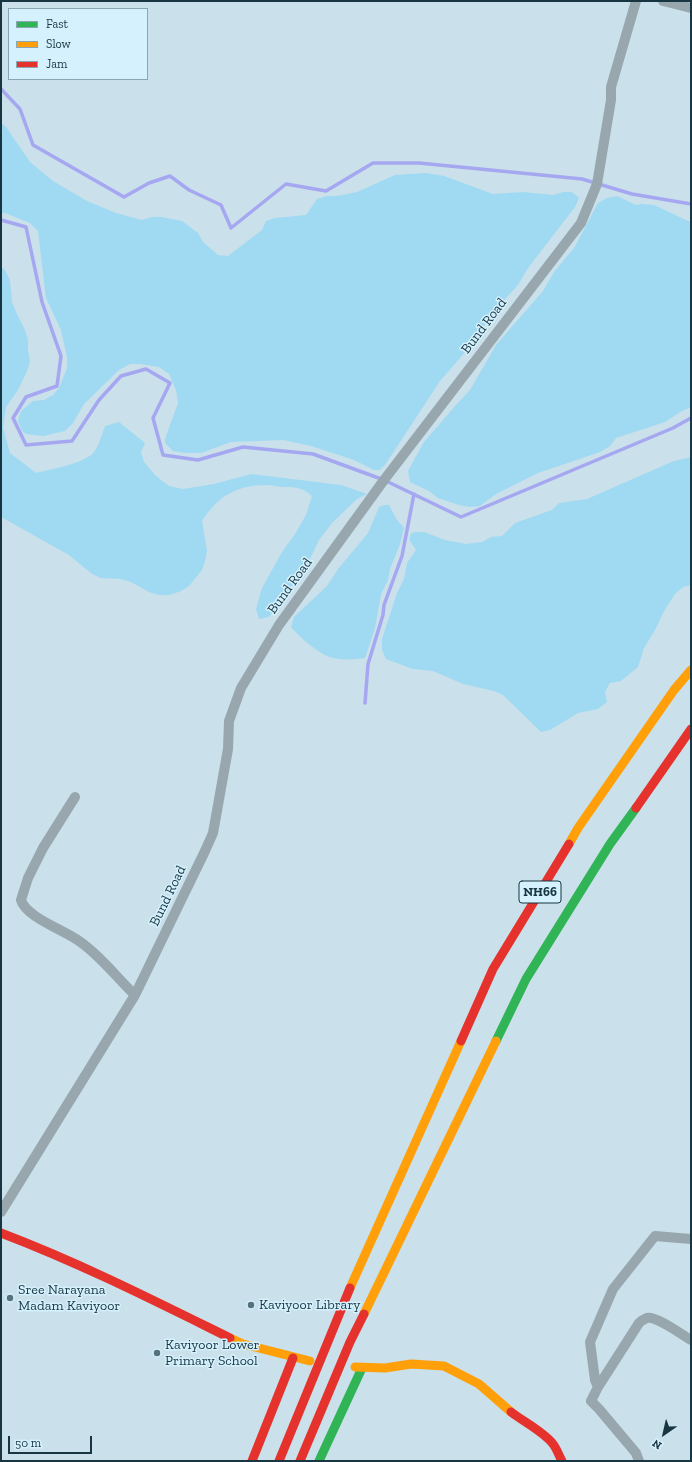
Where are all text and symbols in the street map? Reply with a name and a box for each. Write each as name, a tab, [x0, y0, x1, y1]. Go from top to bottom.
legend	[8, 8, 148, 80]
text: Fast	[46, 17, 68, 31]
text: Slow	[46, 37, 71, 51]
text: Jam	[46, 57, 67, 71]
street label: Bund Road	[458, 295, 510, 357]
street label: Bund Road	[264, 555, 316, 617]
street label: Bund Road	[146, 863, 190, 929]
road number: NH66	[519, 881, 561, 903]
place label: Sree Narayana Madam Kaviyoor	[18, 1282, 120, 1314]
marker: Sree Narayana Madam Kaviyoor	[5, 1293, 15, 1303]
place label: Kaviyoor Library	[259, 1297, 360, 1313]
marker: Kaviyoor Library	[246, 1300, 256, 1310]
place label: Kaviyoor Lower Primary School	[165, 1337, 259, 1370]
marker: Kaviyoor Lower Primary School	[152, 1348, 162, 1358]
north arrow	[644, 1414, 684, 1454]
scale bar	[10, 1428, 94, 1454]
text: 50 m	[15, 1436, 41, 1450]
text: N	[650, 1437, 664, 1452]

